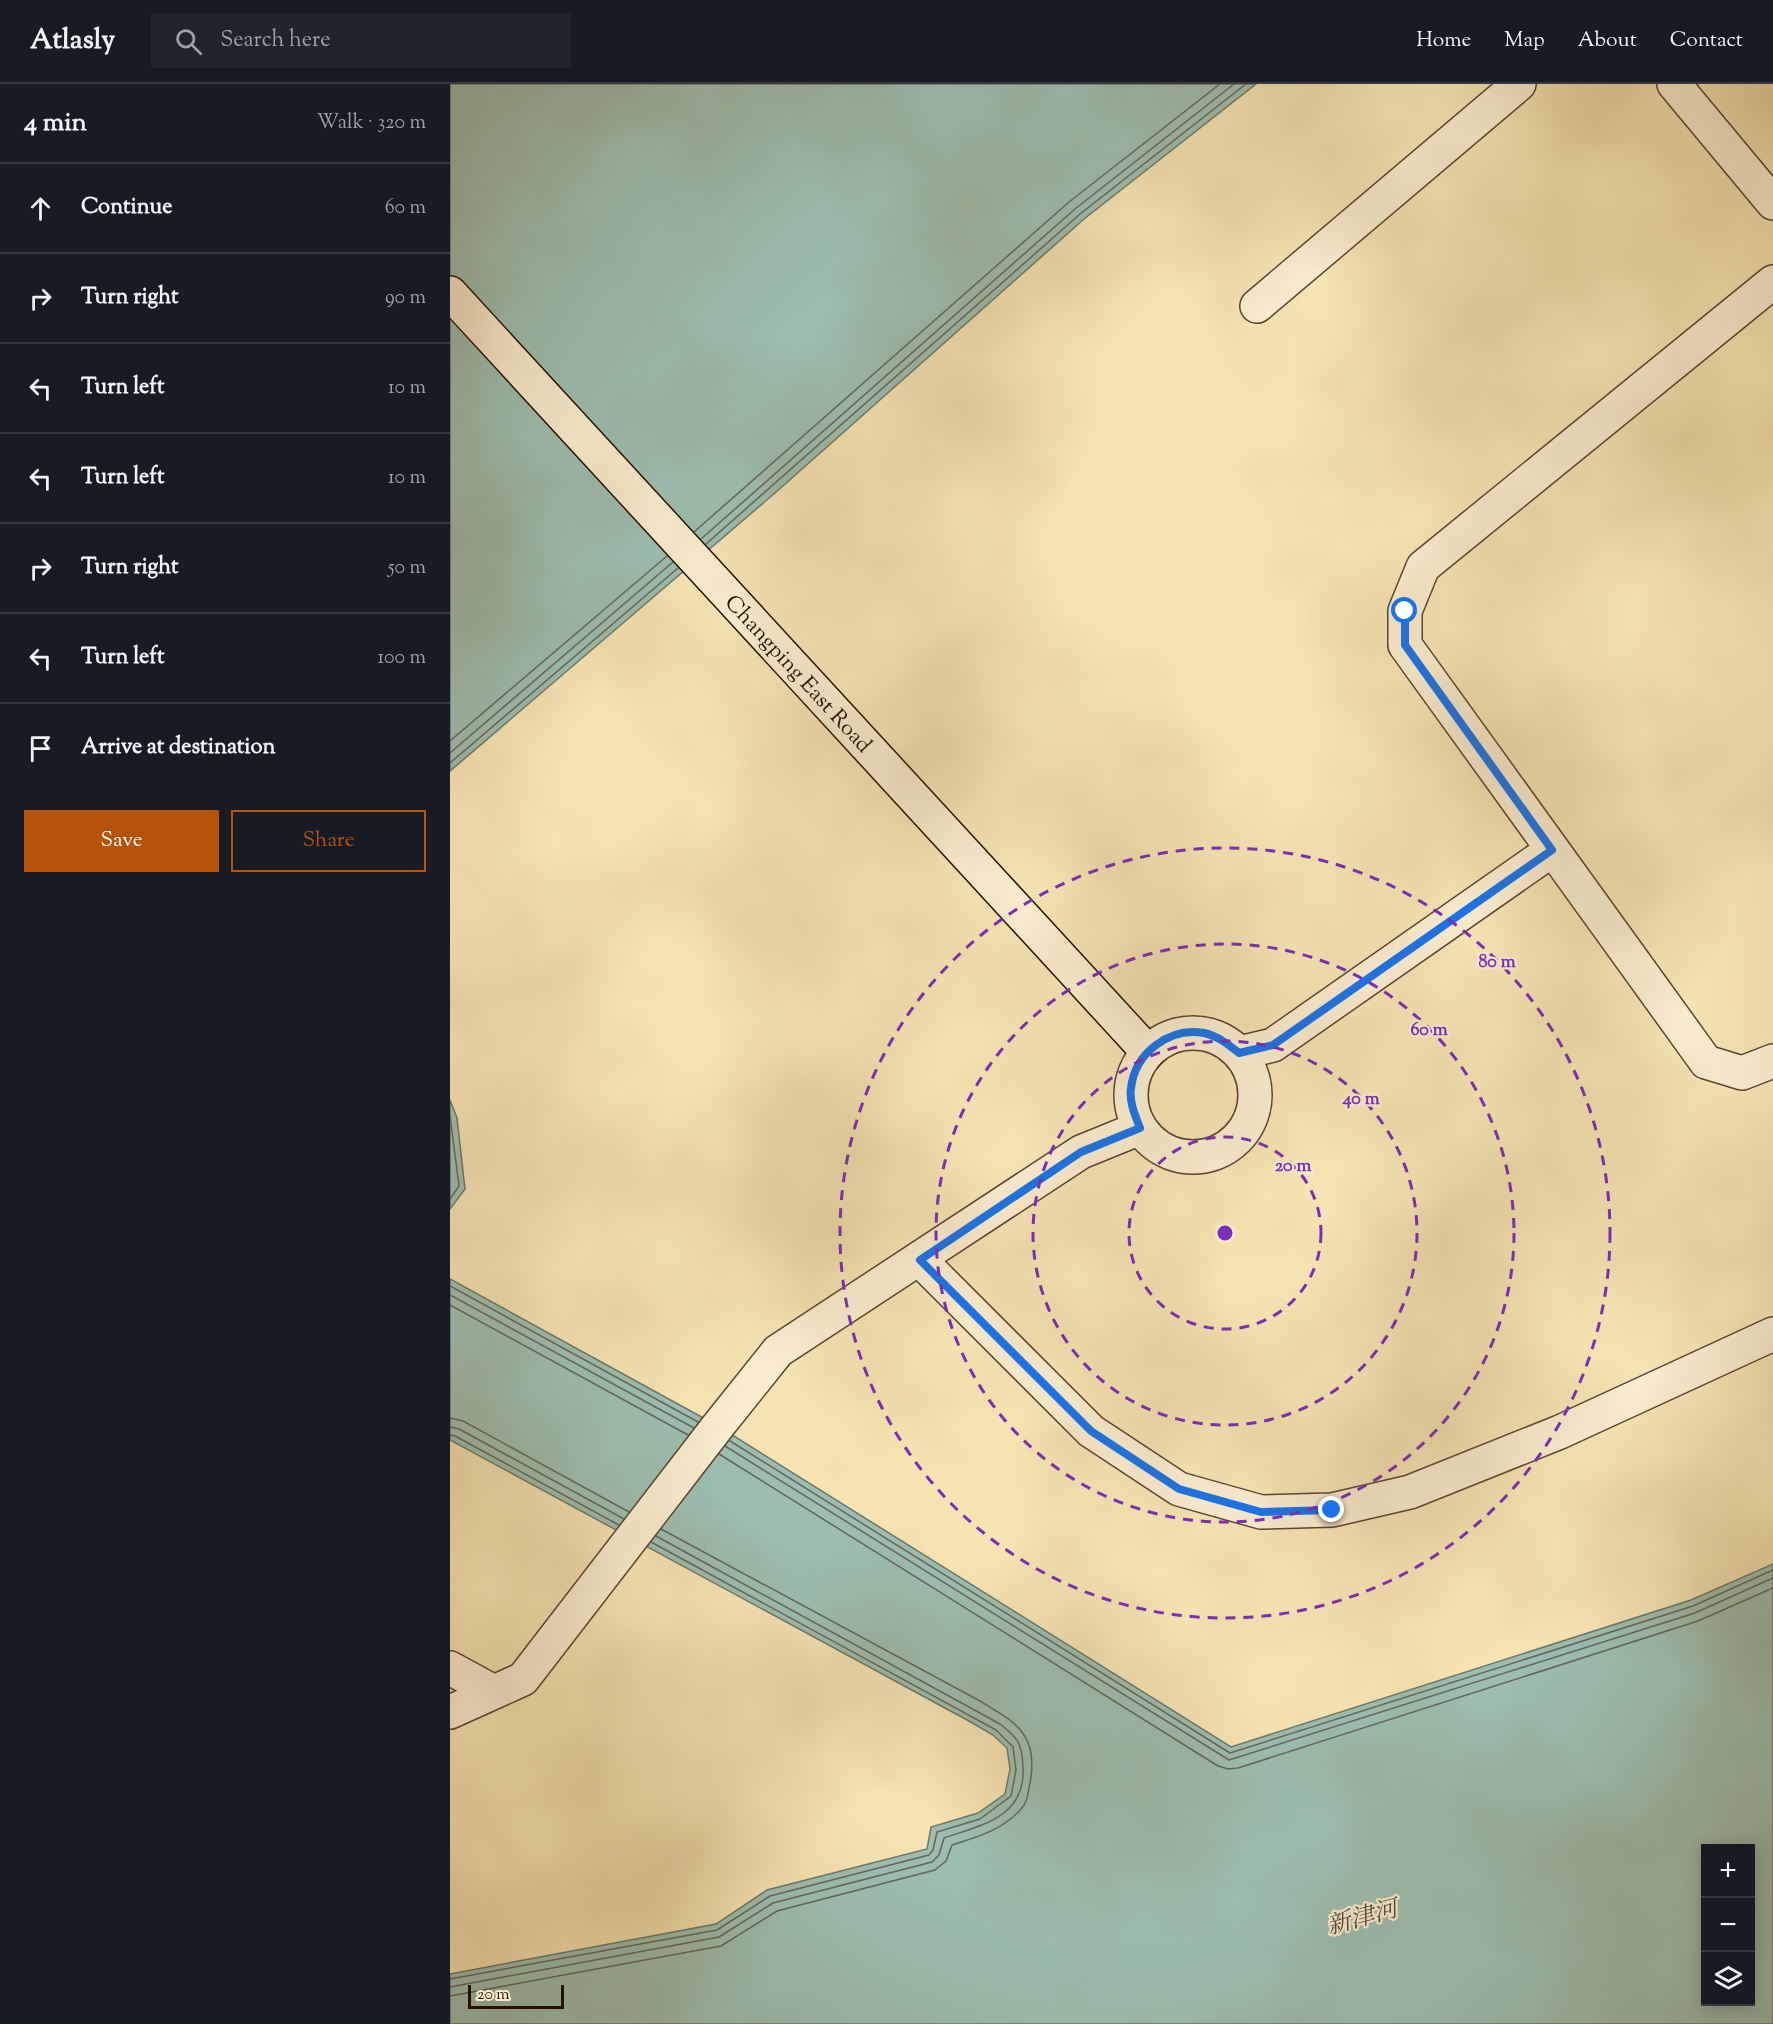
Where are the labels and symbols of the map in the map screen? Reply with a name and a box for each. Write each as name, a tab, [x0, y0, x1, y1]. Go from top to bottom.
street label: Changping East Road	[716, 589, 878, 761]
route start	[1391, 597, 1417, 623]
text: 80 m	[1478, 950, 1516, 976]
text: 60 m	[1410, 1018, 1448, 1044]
text: 40 m	[1341, 1087, 1380, 1113]
text: 20 m	[1275, 1154, 1311, 1180]
centre of rings	[1215, 1223, 1235, 1243]
route end	[1318, 1496, 1344, 1522]
water label: 新津河	[1323, 1892, 1406, 1945]
scale bar	[468, 1982, 564, 2010]

